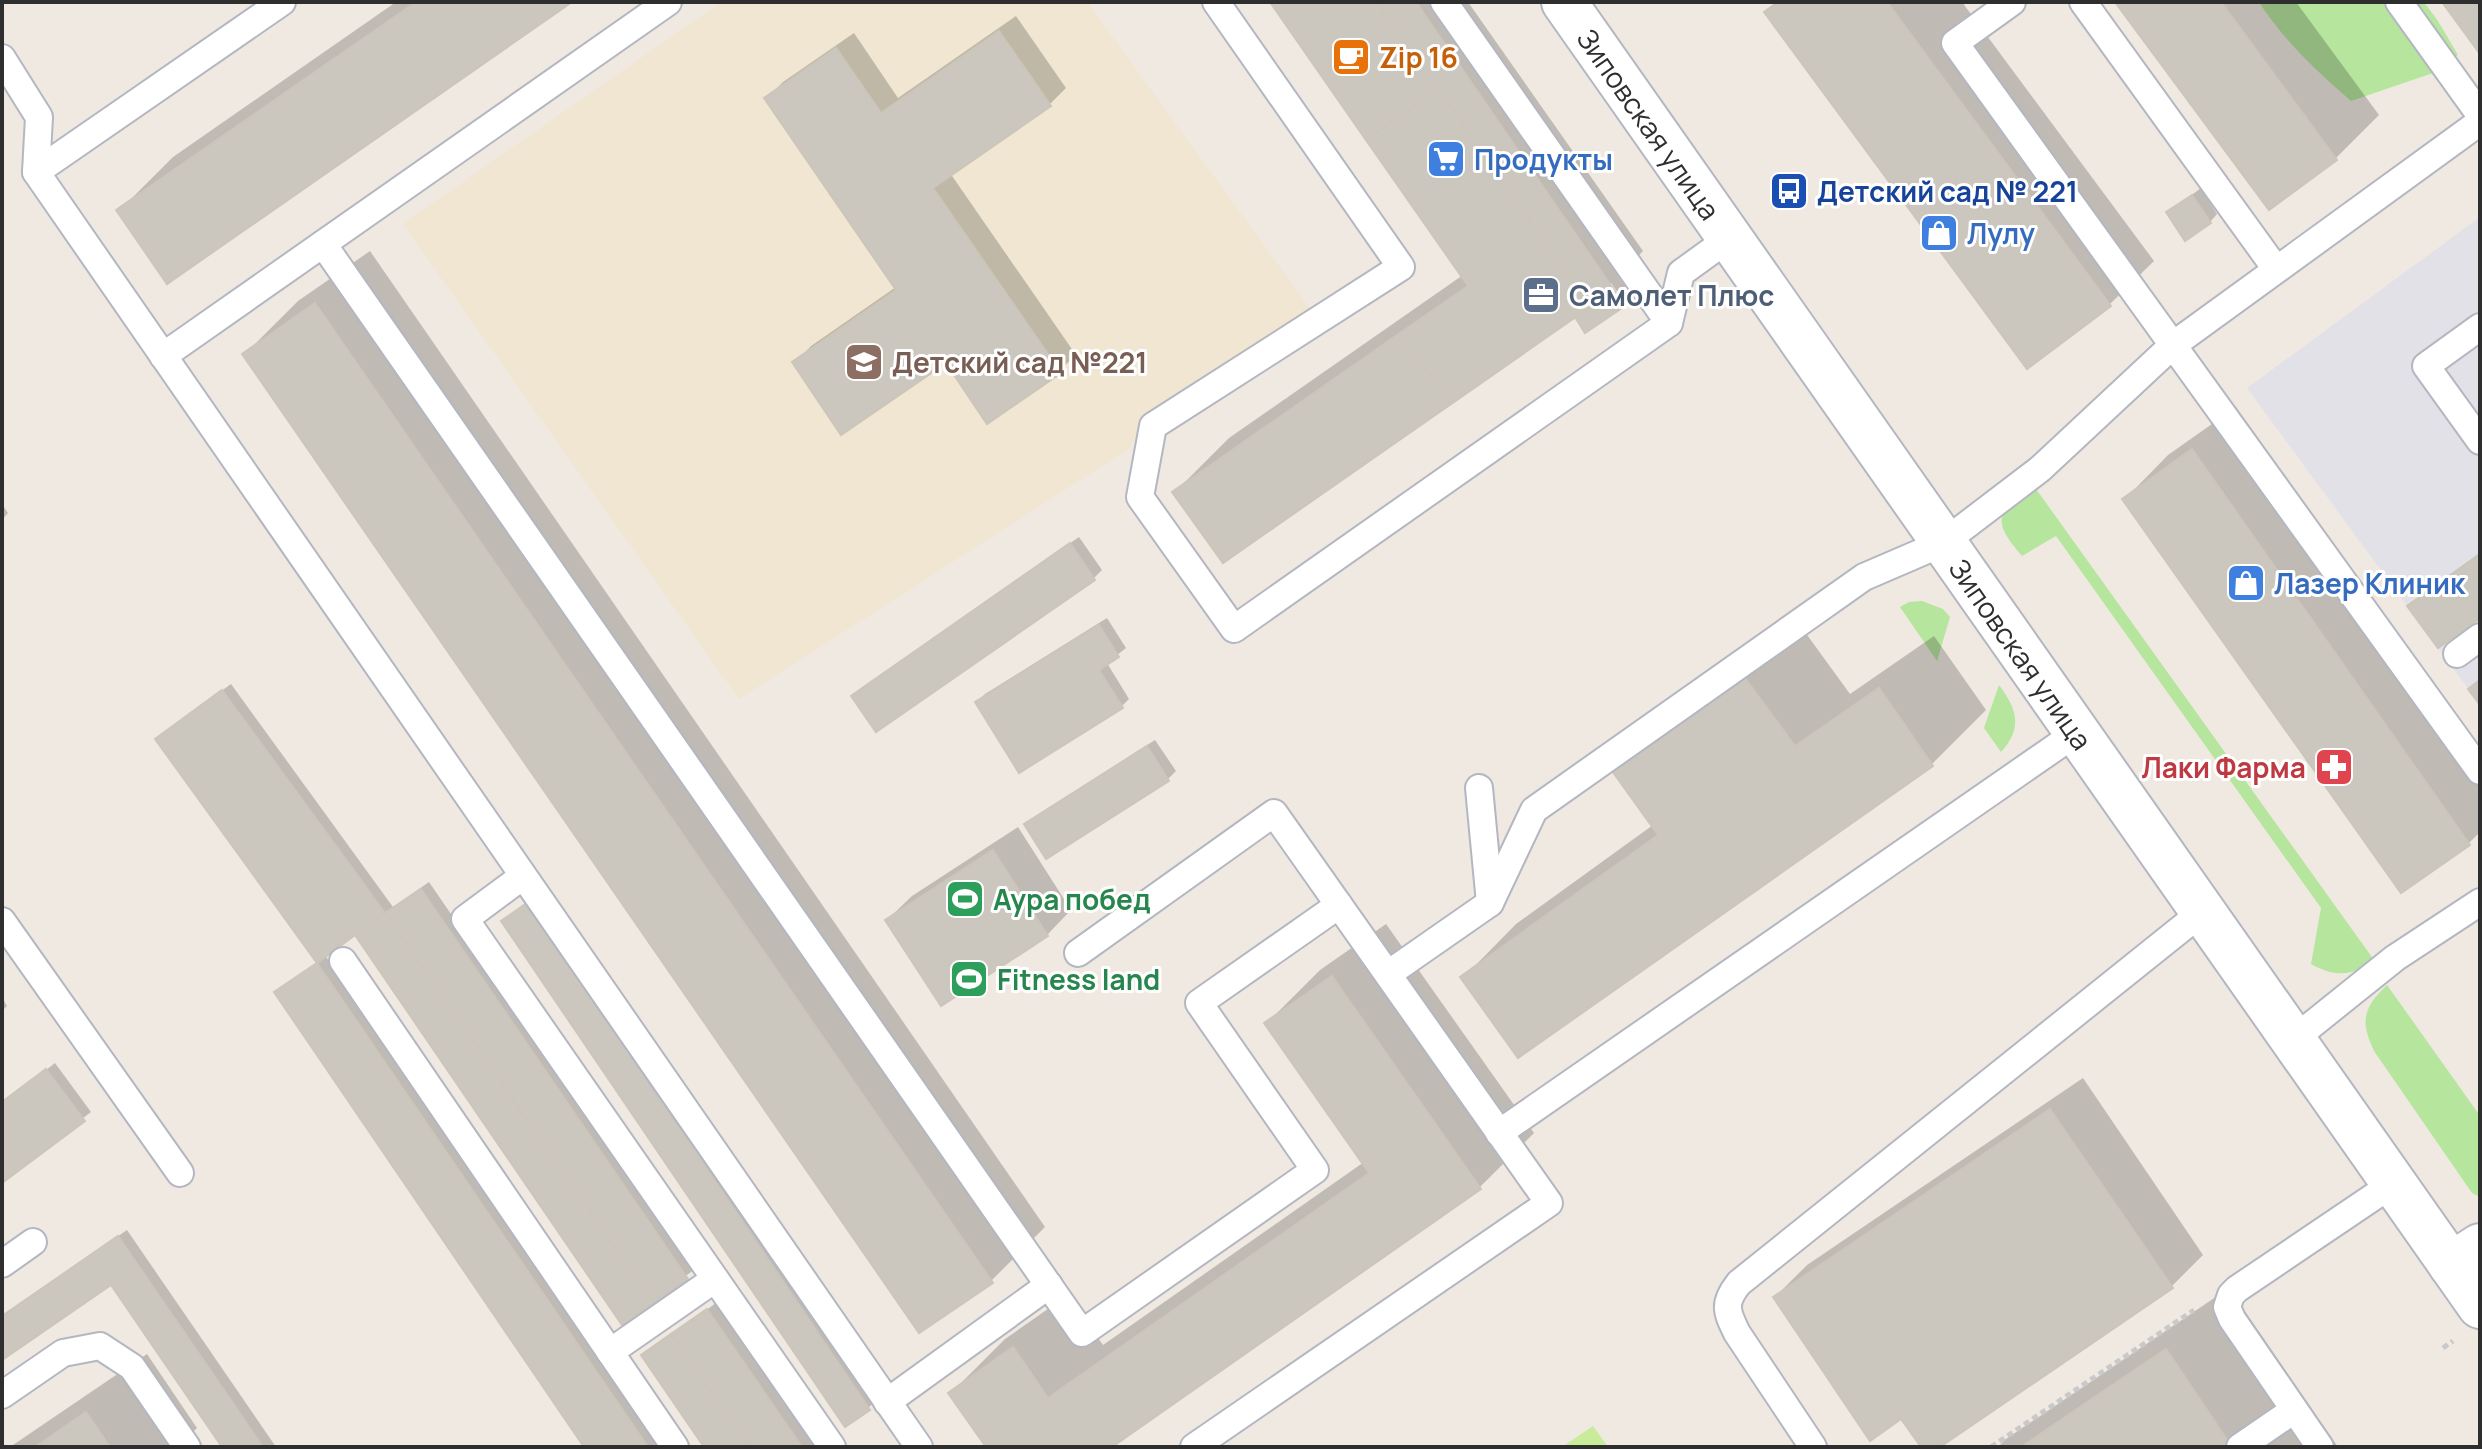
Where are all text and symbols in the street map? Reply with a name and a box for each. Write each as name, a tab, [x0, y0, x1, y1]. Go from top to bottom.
street label: Зиповская улица	[1569, 21, 1729, 227]
cafe icon: Zip 16	[1330, 36, 1372, 78]
place label: Zip 16	[1379, 38, 1458, 76]
supermarket icon: Продукты	[1425, 138, 1467, 180]
place label: Продукты	[1474, 140, 1613, 178]
bus stop icon: Детский сад № 221	[1768, 170, 1810, 212]
place label: Детский сад № 221	[1817, 172, 2078, 210]
shop icon: Лулу	[1918, 212, 1960, 254]
place label: Лулу	[1967, 214, 2035, 252]
office icon: Самолет Плюс	[1520, 274, 1562, 316]
place label: Самолет Плюс	[1569, 276, 1774, 314]
school or university icon: Детский сад №221	[843, 341, 885, 383]
place label: Детский сад №221	[892, 343, 1148, 381]
street label: Зиповская улица	[1941, 551, 2101, 757]
shop icon: Лазер Клиник	[2225, 562, 2267, 604]
place label: Лазер Клиник	[2274, 564, 2466, 602]
pharmacy icon: Лаки Фарма	[2313, 746, 2355, 788]
place label: Лаки Фарма	[2142, 748, 2306, 786]
sports icon: Аура побед	[944, 878, 986, 920]
place label: Аура побед	[993, 880, 1151, 918]
sports icon: Fitness land	[948, 958, 990, 1000]
place label: Fitness land	[997, 960, 1160, 998]

